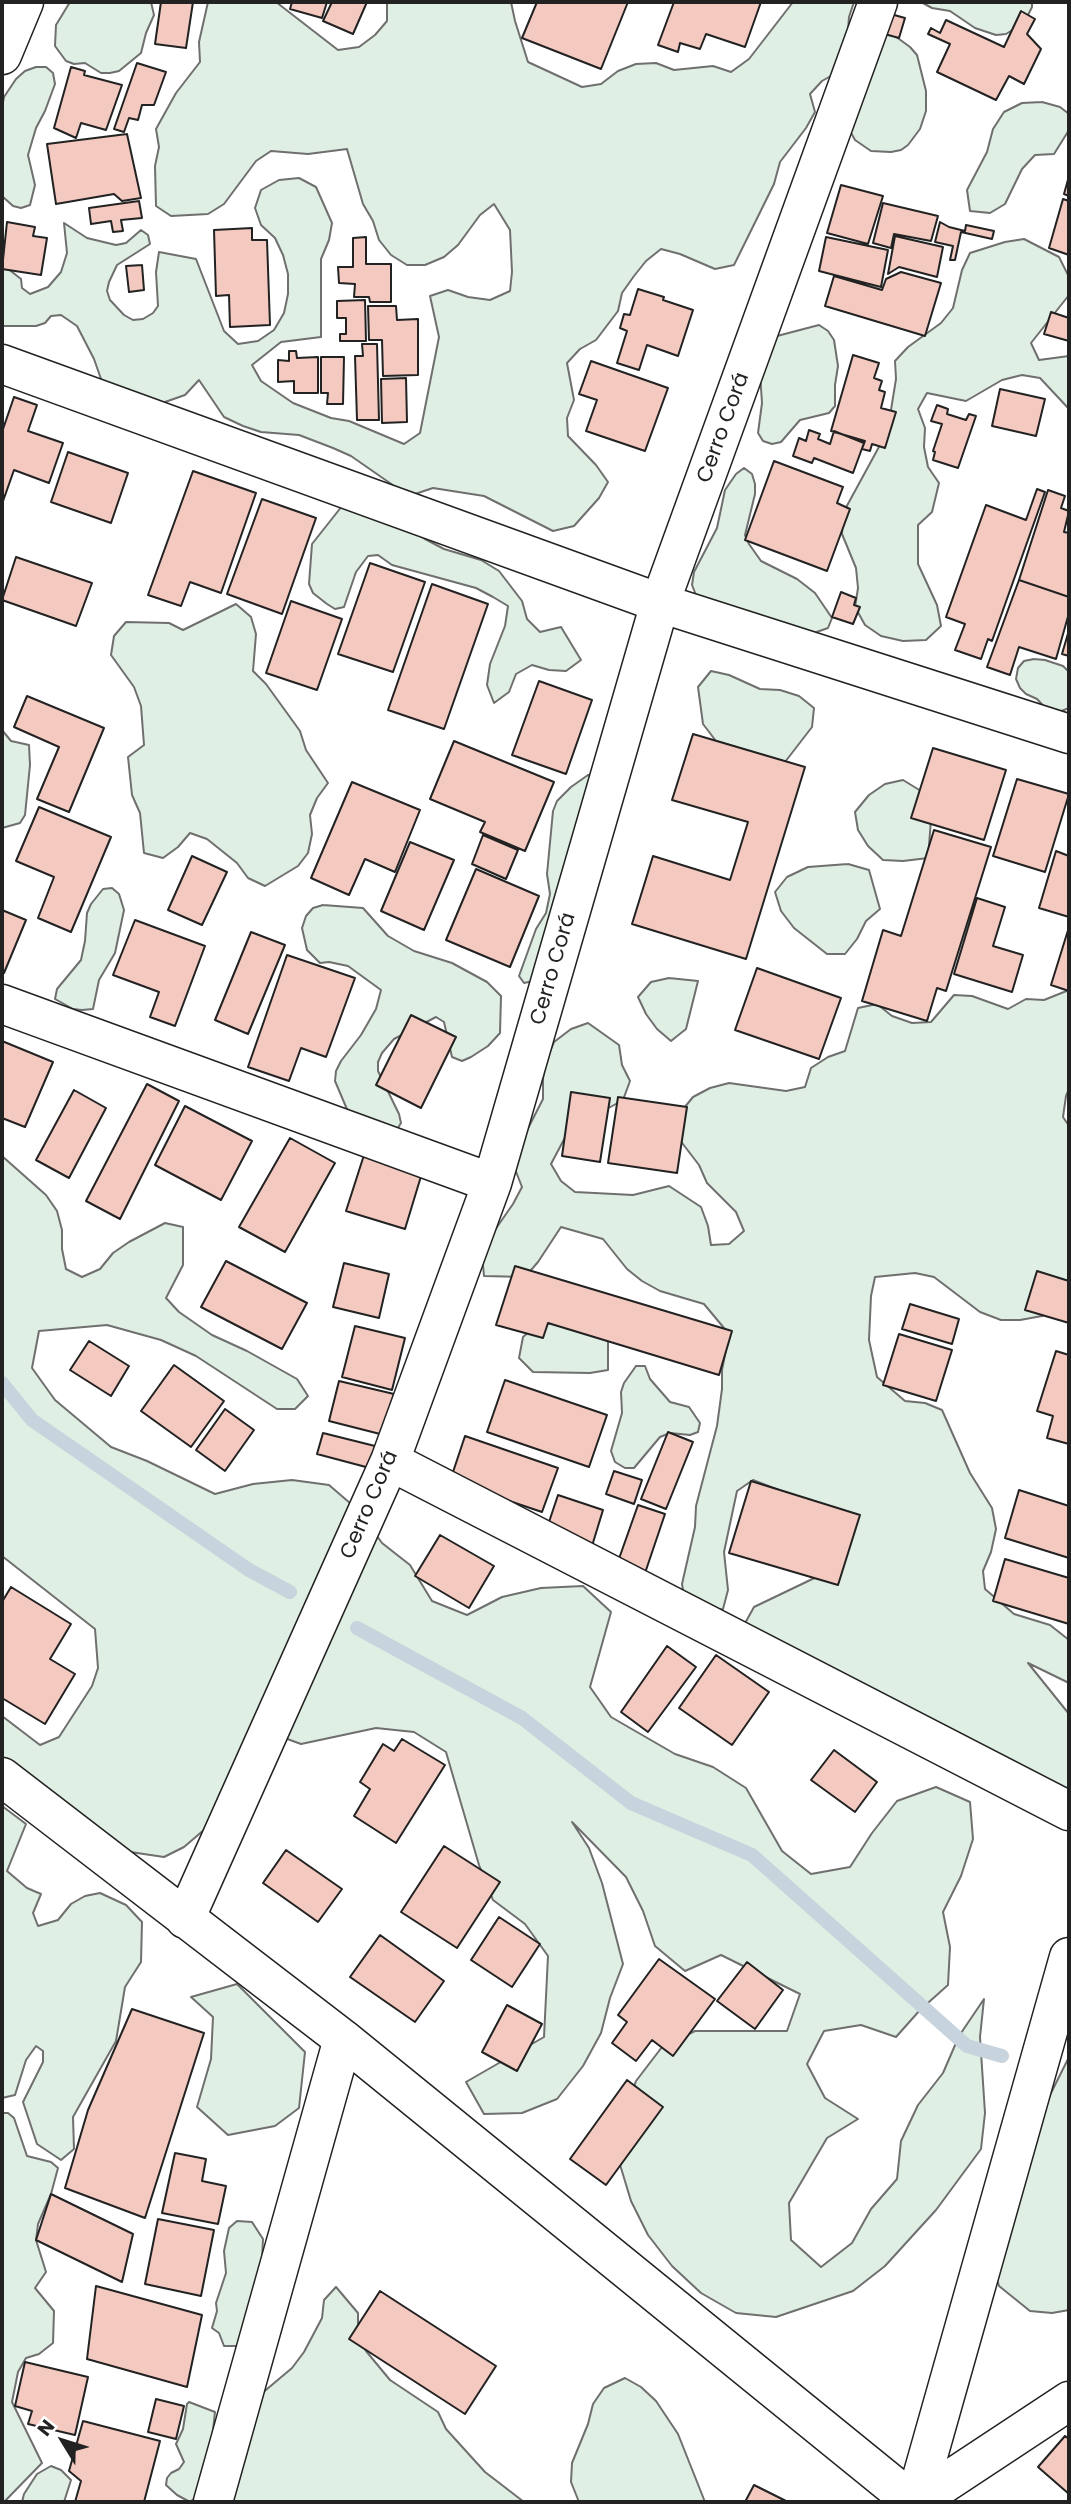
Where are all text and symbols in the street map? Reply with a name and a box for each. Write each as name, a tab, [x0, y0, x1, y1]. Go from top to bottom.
street label: Cerro Corá	[692, 369, 756, 487]
street label: Cerro Corá	[526, 910, 582, 1028]
street label: Cerro Corá	[336, 1447, 404, 1563]
north arrow	[28, 2406, 98, 2476]
text: N	[31, 2414, 61, 2442]

